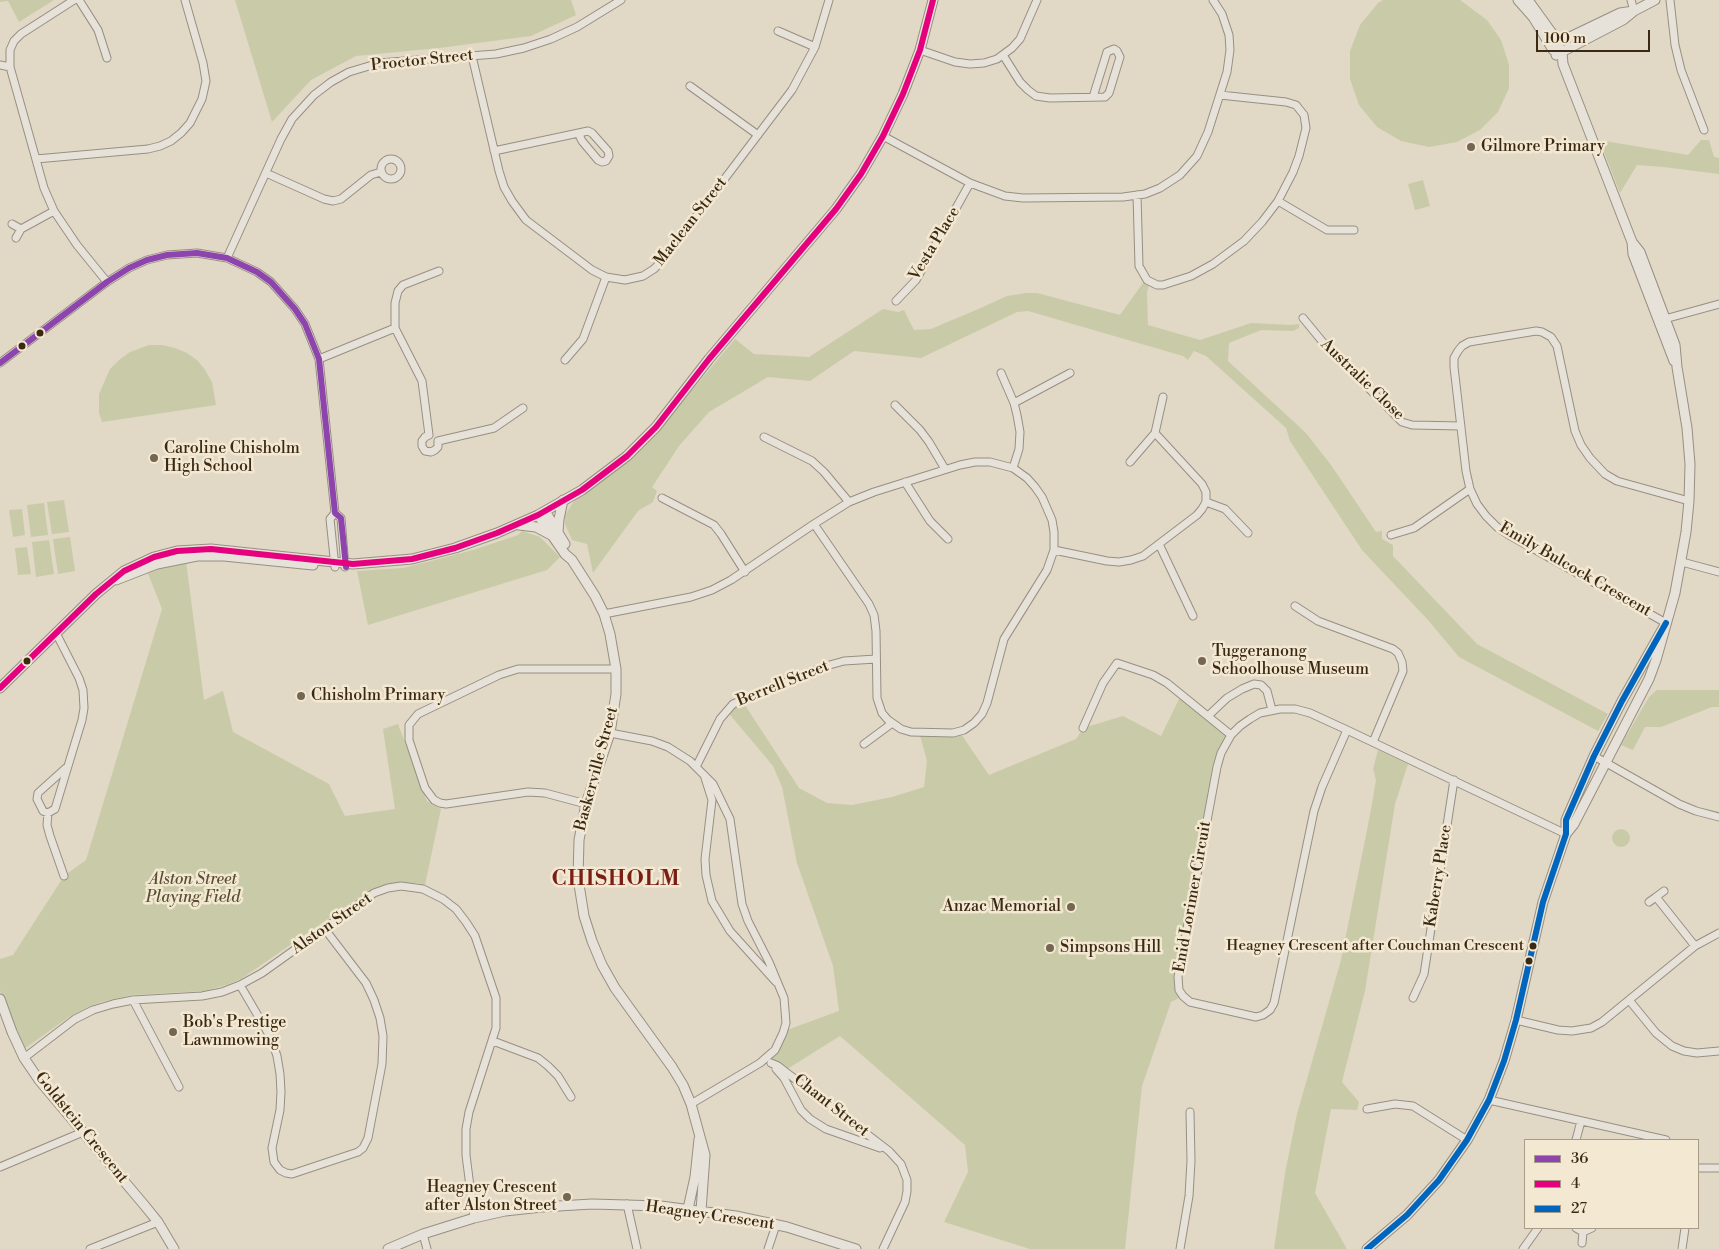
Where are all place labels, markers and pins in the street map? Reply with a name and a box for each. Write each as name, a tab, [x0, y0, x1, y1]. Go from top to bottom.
place label: Gilmore Primary	[1481, 137, 1605, 157]
marker: Gilmore Primary	[1465, 141, 1477, 153]
unlabelled marker	[35, 328, 45, 338]
unlabelled marker	[17, 341, 27, 351]
place label: Caroline Chisholm High School	[164, 439, 300, 477]
marker: Caroline Chisholm High School	[148, 452, 160, 464]
place label: Tuggeranong Schoolhouse Museum	[1212, 642, 1369, 680]
marker: Tuggeranong Schoolhouse Museum	[1196, 655, 1208, 667]
unlabelled marker	[22, 656, 32, 666]
place label: Chisholm Primary	[311, 686, 445, 706]
marker: Chisholm Primary	[295, 690, 307, 702]
place label: Anzac Memorial	[943, 897, 1061, 917]
marker: Anzac Memorial	[1065, 901, 1077, 913]
place label: Heagney Crescent after Couchman Crescent	[1226, 937, 1524, 955]
place label: Simpsons Hill	[1060, 938, 1161, 958]
marker: Heagney Crescent after Couchman Crescent	[1528, 941, 1538, 951]
marker: Simpsons Hill	[1044, 942, 1056, 954]
unlabelled marker	[1524, 956, 1534, 966]
place label: Bob's Prestige Lawnmowing	[183, 1013, 286, 1051]
marker: Bob's Prestige Lawnmowing	[167, 1026, 179, 1038]
place label: Heagney Crescent after Alston Street	[425, 1178, 557, 1216]
marker: Heagney Crescent after Alston Street	[561, 1191, 573, 1203]

